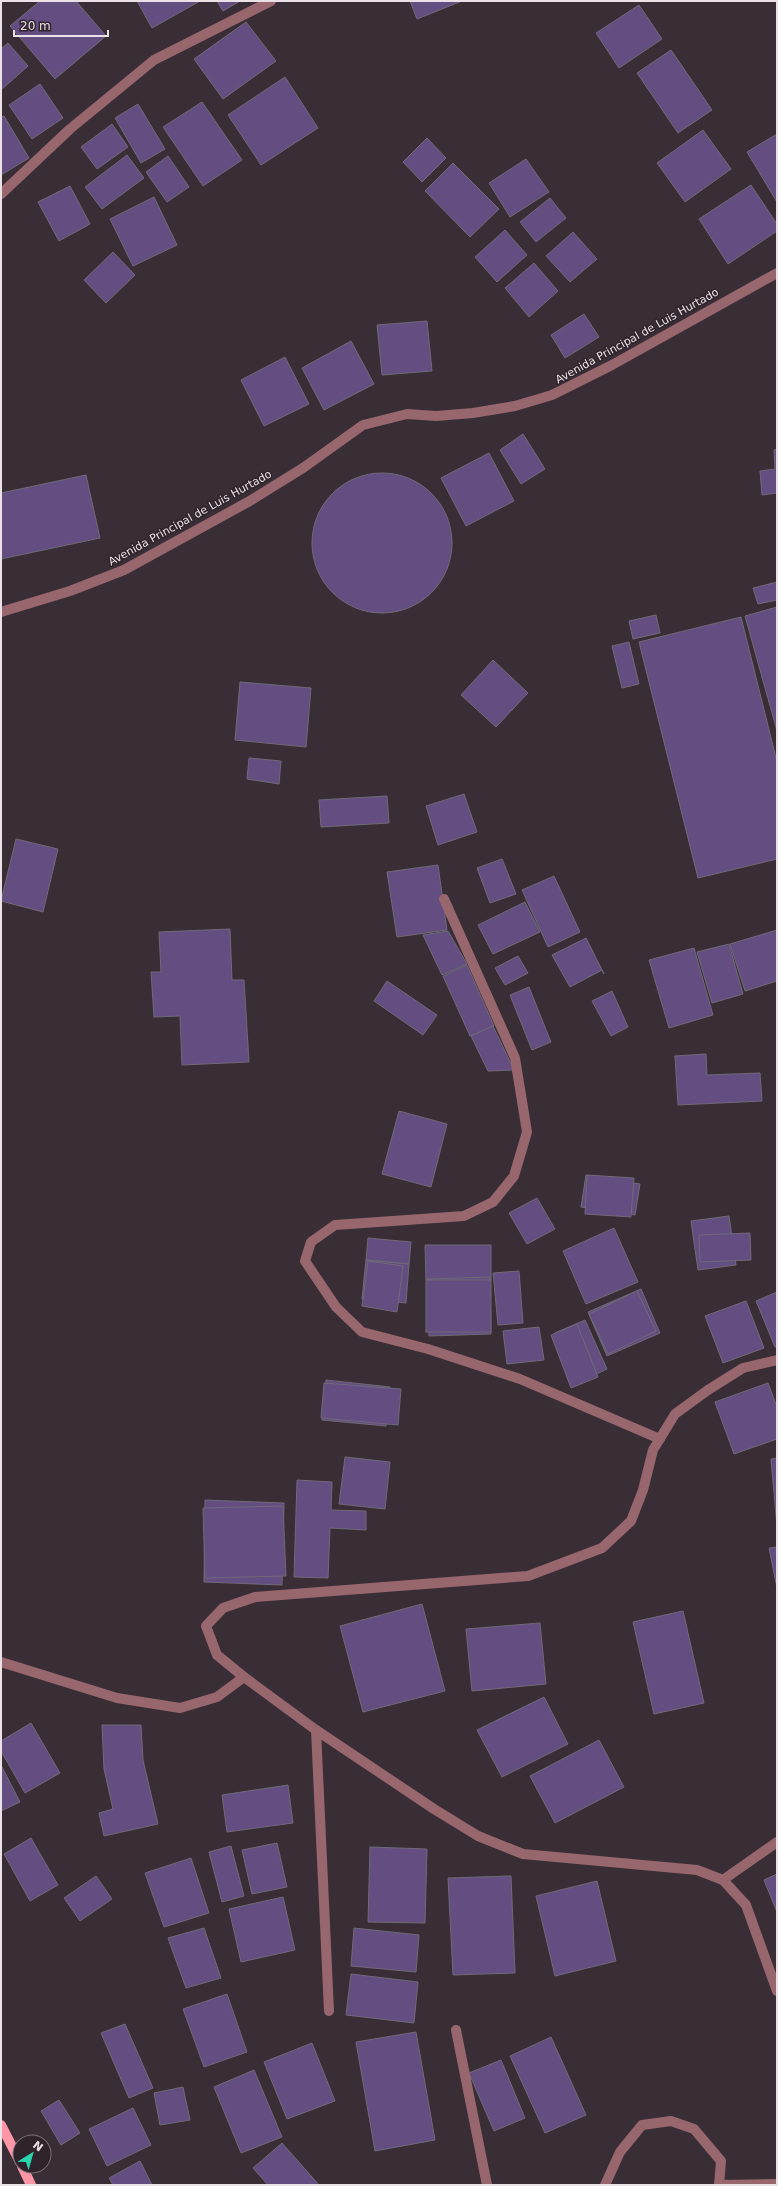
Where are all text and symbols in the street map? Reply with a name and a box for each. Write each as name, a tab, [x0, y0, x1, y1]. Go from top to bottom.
scale bar	[14, 12, 108, 38]
text: 20 m	[20, 19, 51, 33]
street label: Avenida Principal de Luis Hurtado	[553, 285, 721, 386]
street label: Avenida Principal de Luis Hurtado	[106, 467, 274, 568]
north arrow	[12, 2134, 52, 2174]
text: N	[30, 2138, 45, 2154]

